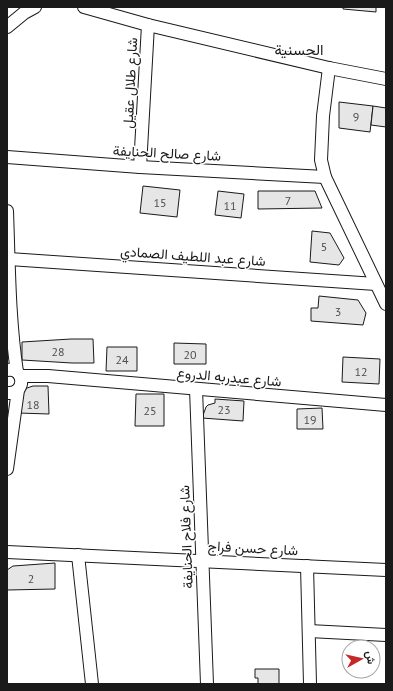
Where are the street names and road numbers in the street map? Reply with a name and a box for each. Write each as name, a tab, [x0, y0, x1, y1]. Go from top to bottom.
street label: شارع طلال عقيل	[119, 37, 143, 129]
street label: شارع صالح الحنايفة	[112, 141, 222, 167]
street label: شارع عبد اللطيف الصمادي	[119, 242, 266, 273]
street label: شارع عبدربه الدروع	[176, 363, 282, 393]
street label: شارع فلاح الحنايفة	[175, 485, 199, 589]
street label: شارع حسن فراج	[207, 537, 299, 561]

